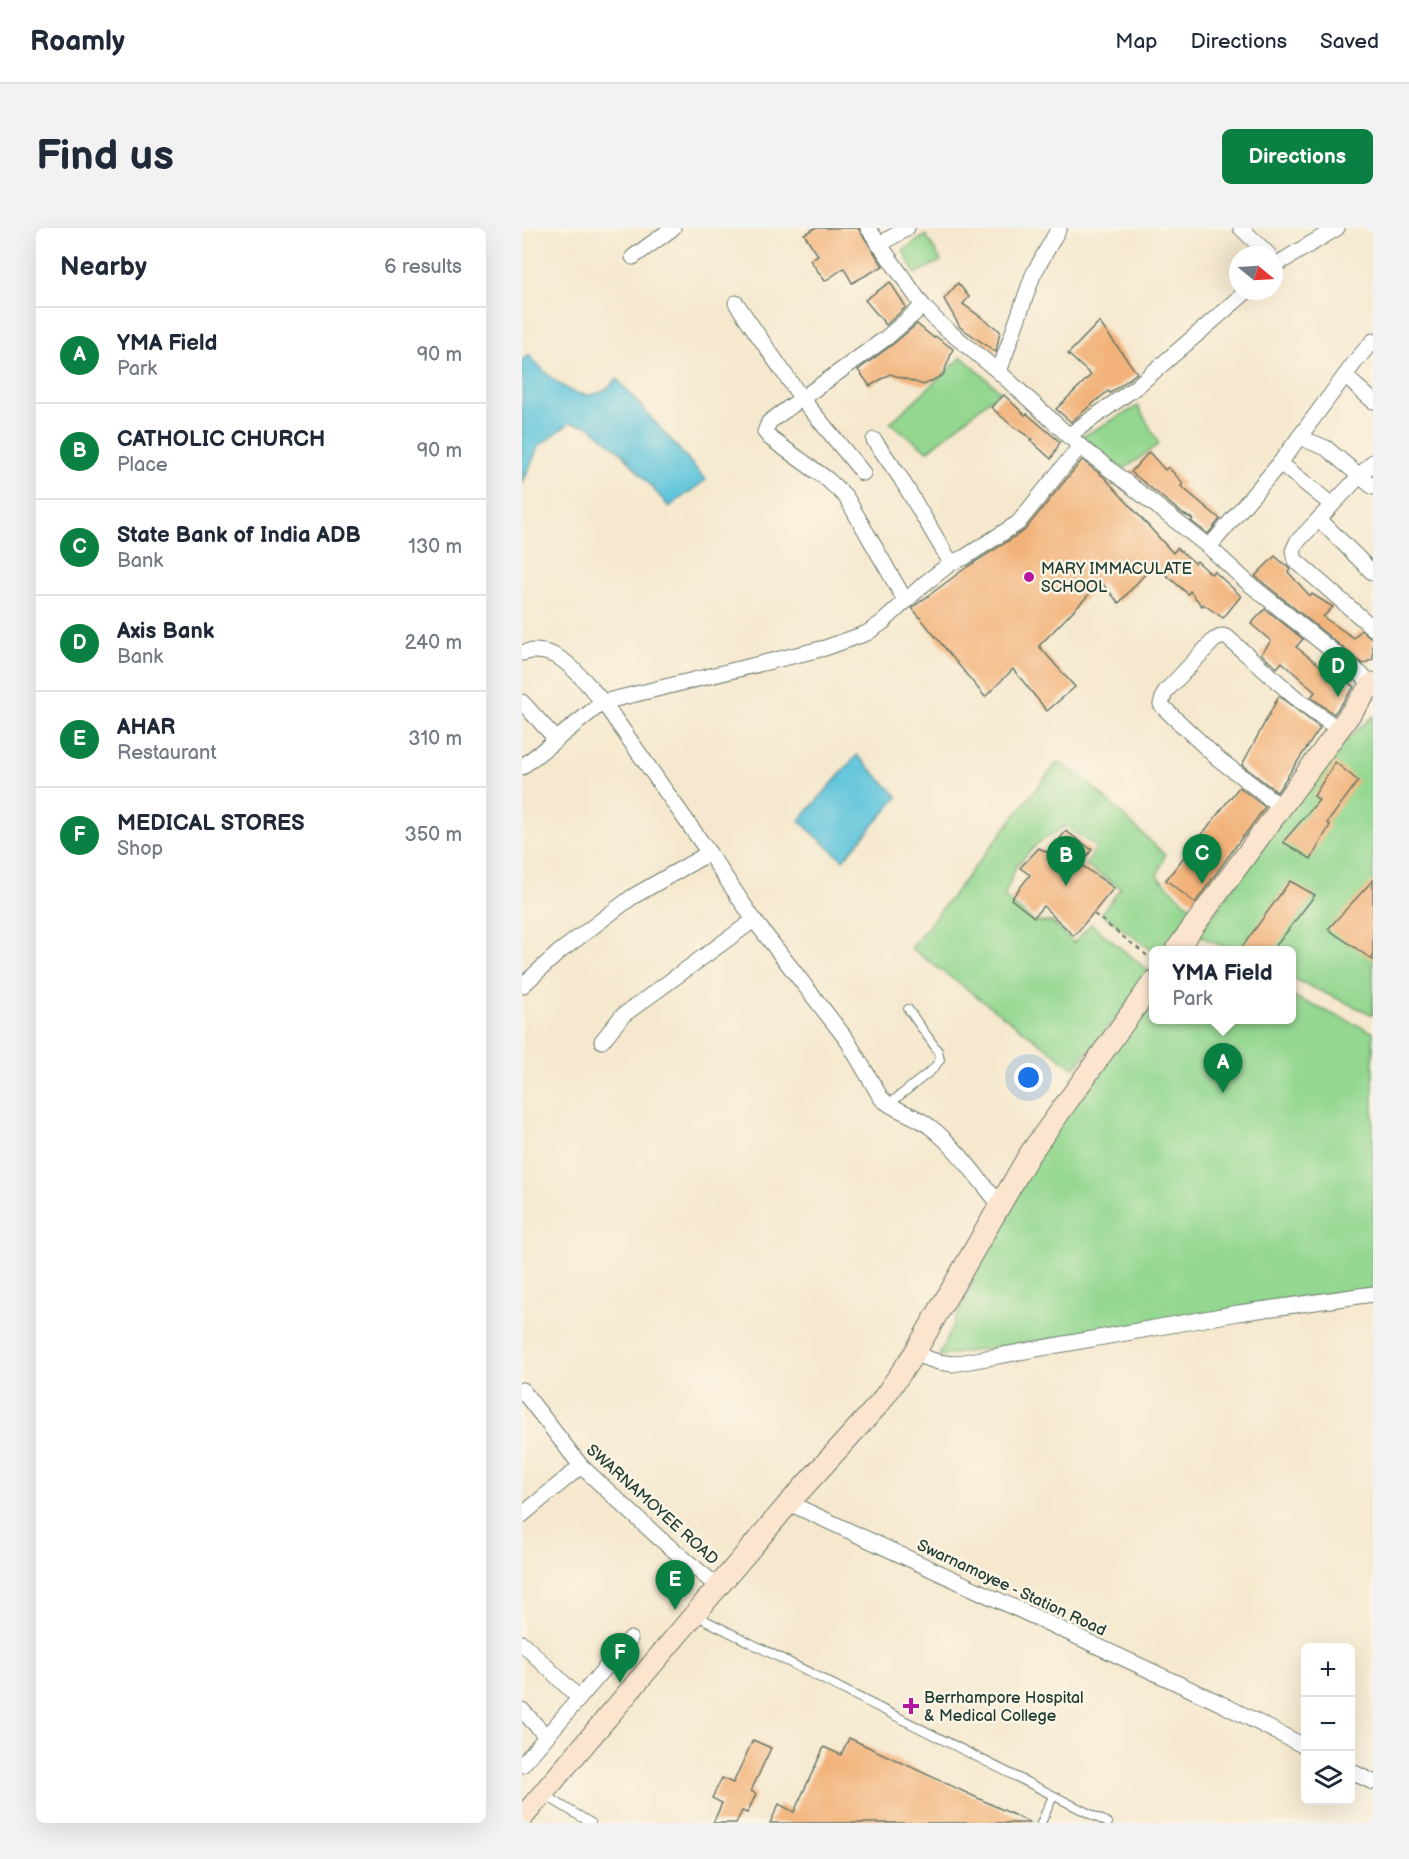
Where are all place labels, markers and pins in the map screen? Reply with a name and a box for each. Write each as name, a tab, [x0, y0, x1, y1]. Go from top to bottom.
place label: MARY IMMACULATE SCHOOL	[1041, 560, 1192, 597]
marker: MARY IMMACULATE SCHOOL	[1022, 570, 1036, 584]
pin: D	[1318, 648, 1358, 697]
pin: C	[1182, 834, 1222, 884]
pin: B	[1046, 836, 1086, 886]
pin: A	[1204, 1044, 1242, 1093]
pin: E	[656, 1560, 694, 1610]
pin: F	[600, 1634, 640, 1683]
place label: Berrhampore Hospital & Medical College	[924, 1689, 1084, 1726]
marker: Berrhampore Hospital & Medical College	[902, 1697, 920, 1715]

